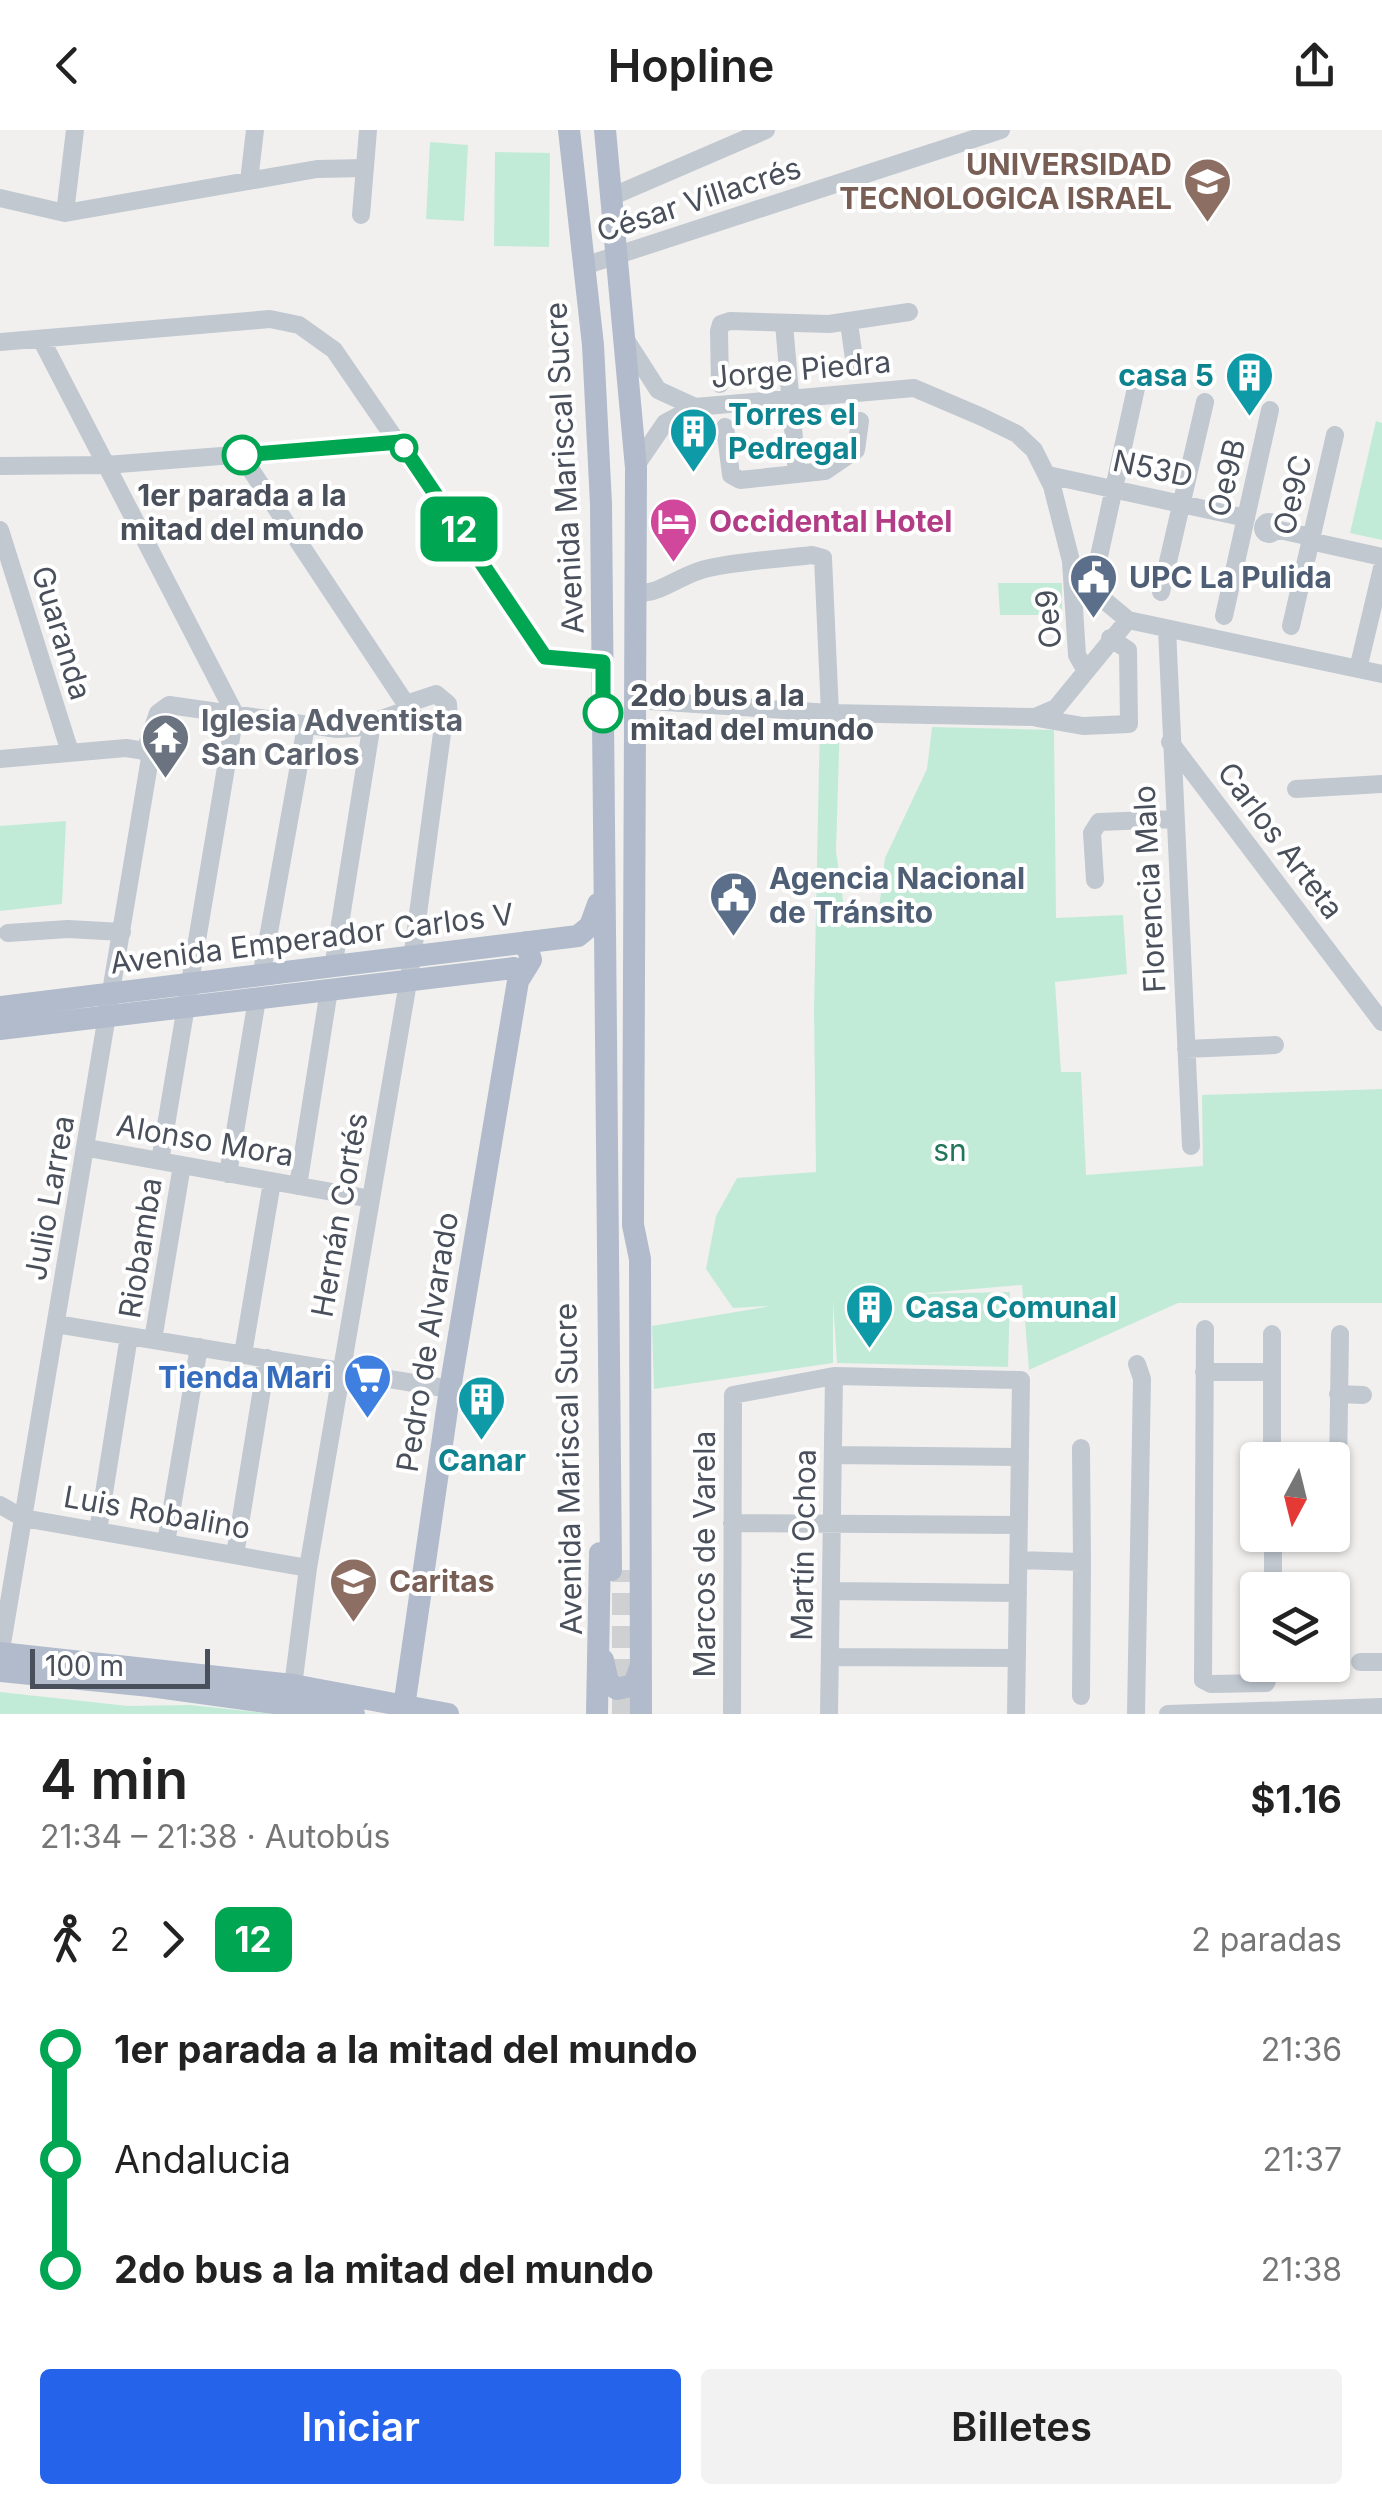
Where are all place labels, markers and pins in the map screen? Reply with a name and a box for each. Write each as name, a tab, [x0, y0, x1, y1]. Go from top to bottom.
place label: UNIVERSIDAD TECNOLOGICA ISRAEL	[839, 146, 1172, 216]
school or university icon: UNIVERSIDAD TECNOLOGICA ISRAEL	[1181, 156, 1233, 224]
building icon: casa 5	[1223, 350, 1275, 418]
place label: casa 5	[1118, 357, 1214, 393]
place label: Torres el Pedregal	[728, 396, 858, 466]
building icon: Torres el Pedregal	[667, 406, 719, 474]
unlabelled marker	[391, 435, 417, 461]
marker: 1er parada a la mitad del mundo	[223, 436, 261, 474]
place label: 1er parada a la mitad del mundo	[120, 477, 364, 547]
hotel icon: Occidental Hotel	[648, 496, 700, 564]
place label: Occidental Hotel	[709, 503, 952, 539]
public building icon: UPC La Pulida	[1068, 552, 1120, 620]
place label: UPC La Pulida	[1129, 559, 1332, 595]
place label: 2do bus a la mitad del mundo	[630, 677, 874, 747]
marker: 2do bus a la mitad del mundo	[584, 694, 622, 732]
place label: Iglesia Adventista San Carlos	[201, 702, 463, 772]
temple icon: Iglesia Adventista San Carlos	[140, 712, 192, 780]
place label: Agencia Nacional de Tránsito	[769, 860, 1025, 930]
public building icon: Agencia Nacional de Tránsito	[708, 870, 760, 938]
building icon: Casa Comunal	[844, 1282, 896, 1350]
place label: Casa Comunal	[905, 1289, 1117, 1325]
supermarket icon: Tienda Mari	[341, 1352, 393, 1420]
place label: Tienda Mari	[158, 1359, 332, 1395]
building icon: Canar	[456, 1374, 508, 1442]
place label: Canar	[438, 1442, 526, 1478]
school or university icon: Caritas	[328, 1556, 380, 1624]
place label: Caritas	[389, 1563, 495, 1599]

